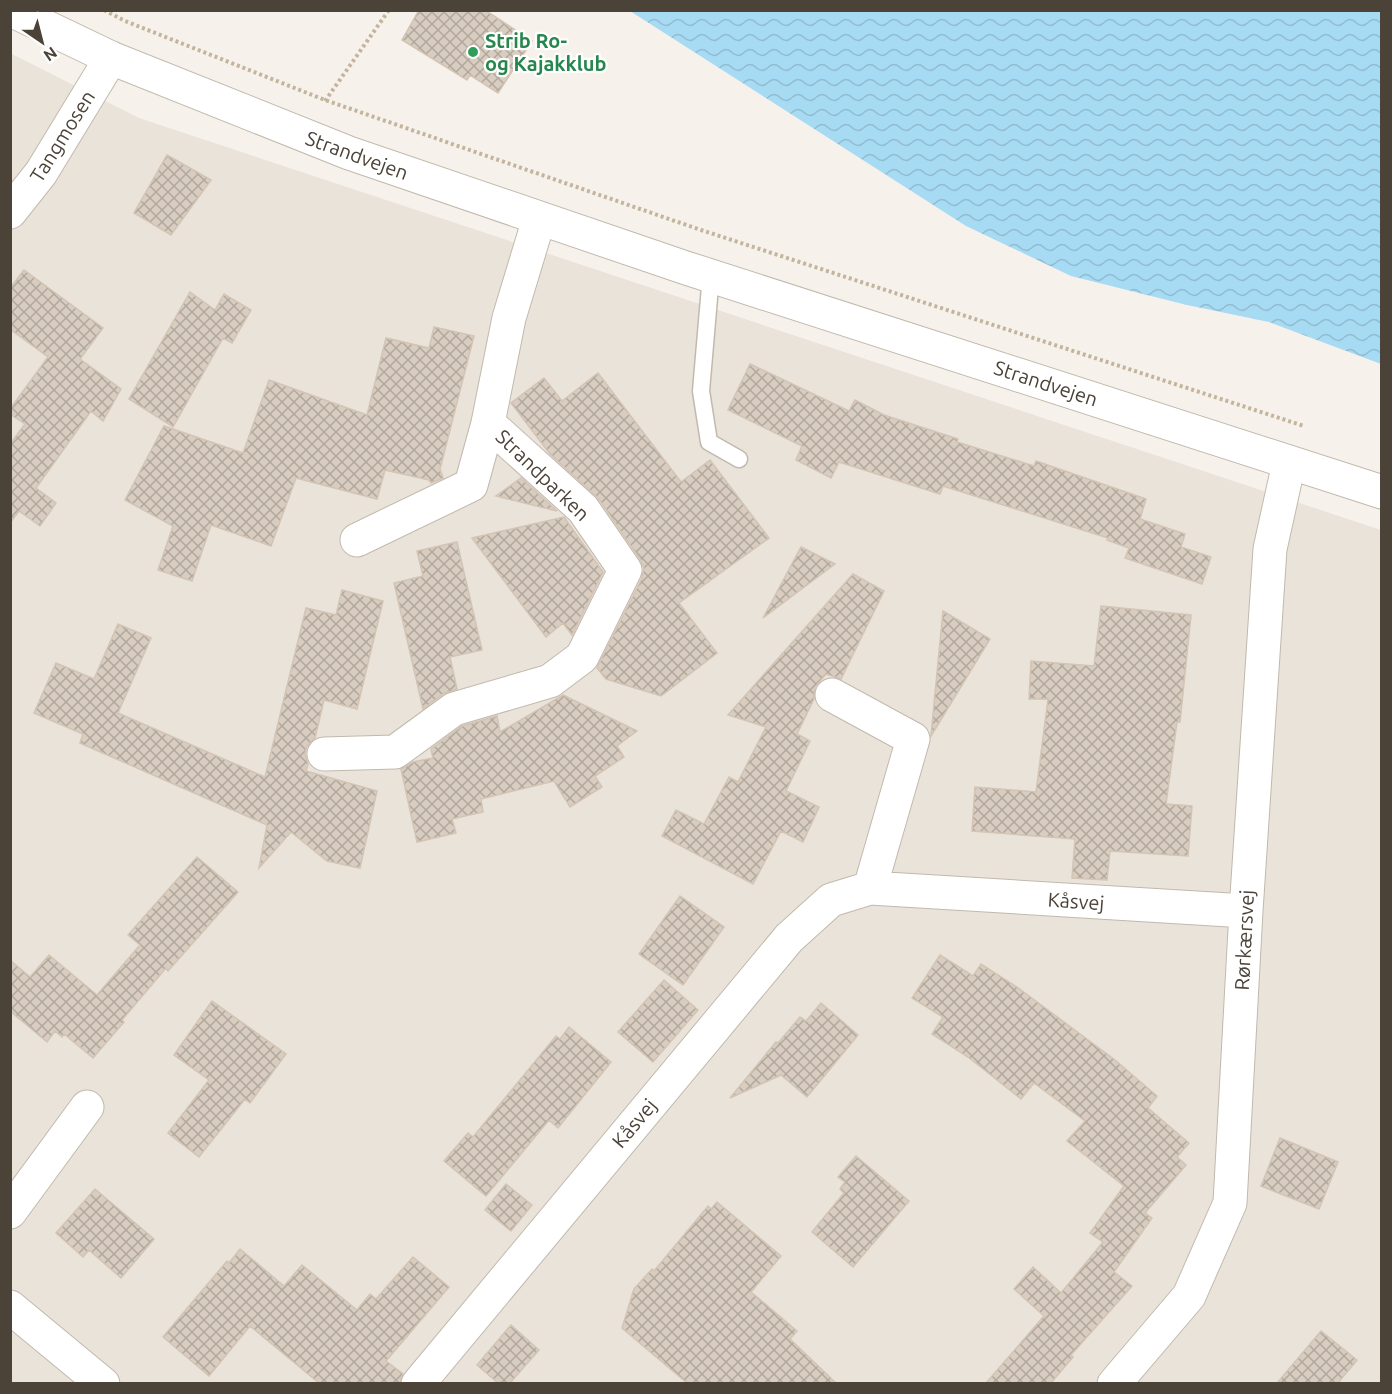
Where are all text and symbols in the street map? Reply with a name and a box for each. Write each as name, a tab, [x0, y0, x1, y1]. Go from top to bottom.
north arrow	[12, 12, 72, 72]
place label: Strib Ro- og Kajakklub	[485, 29, 607, 75]
text: N	[41, 43, 61, 65]
marker: Strib Ro- og Kajakklub	[466, 45, 480, 59]
street label: Tangmosen	[25, 86, 99, 186]
street label: Strandvejen	[303, 126, 411, 184]
street label: Strandvejen	[991, 355, 1101, 411]
street label: Strandparken	[491, 425, 595, 525]
street label: Kåsvej	[1047, 888, 1105, 914]
street label: Rørkærsvej	[1230, 889, 1258, 991]
street label: Kåsvej	[607, 1094, 661, 1152]

